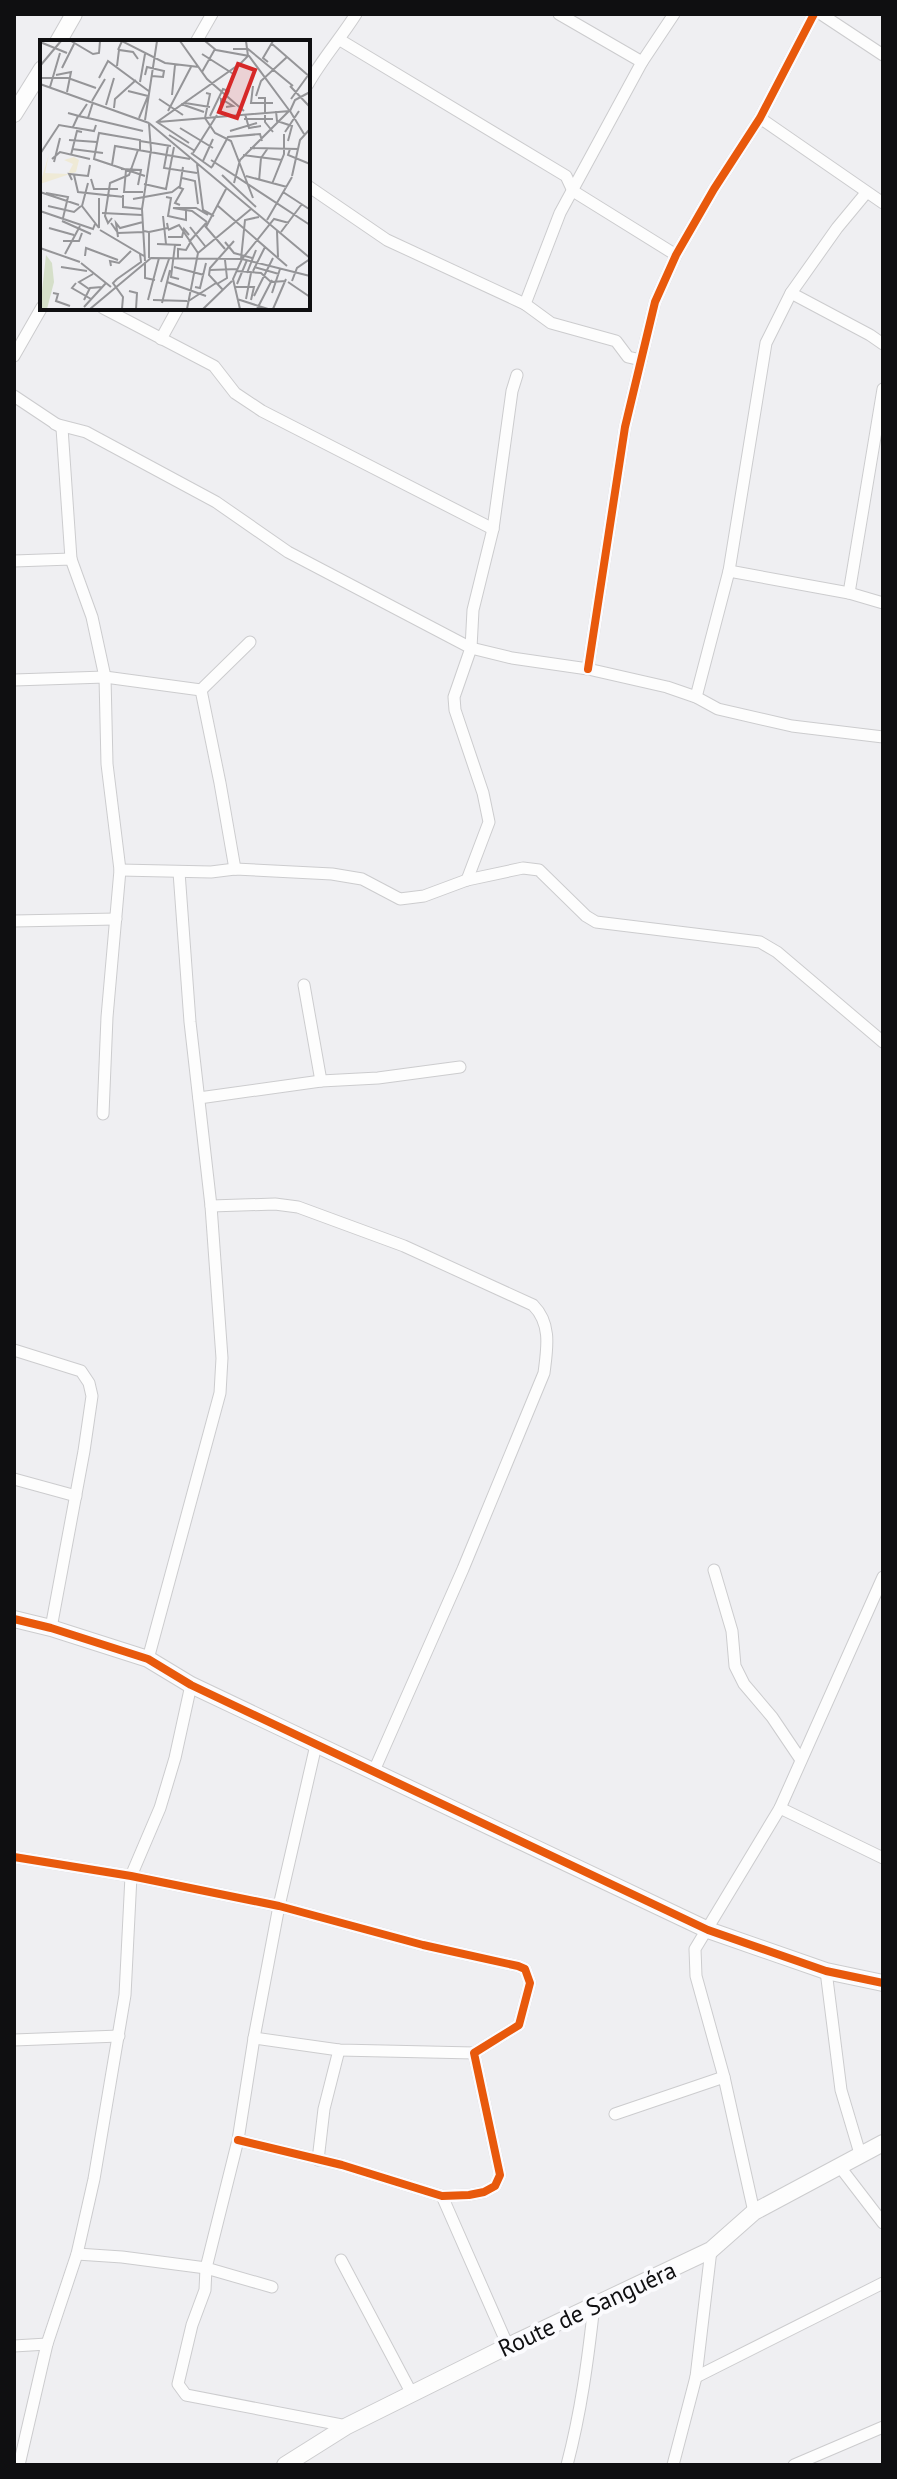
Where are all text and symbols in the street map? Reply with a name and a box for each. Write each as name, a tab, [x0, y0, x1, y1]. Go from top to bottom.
inset map	[40, 40, 310, 310]
street label: Route de Sanguéra	[493, 2254, 681, 2364]

